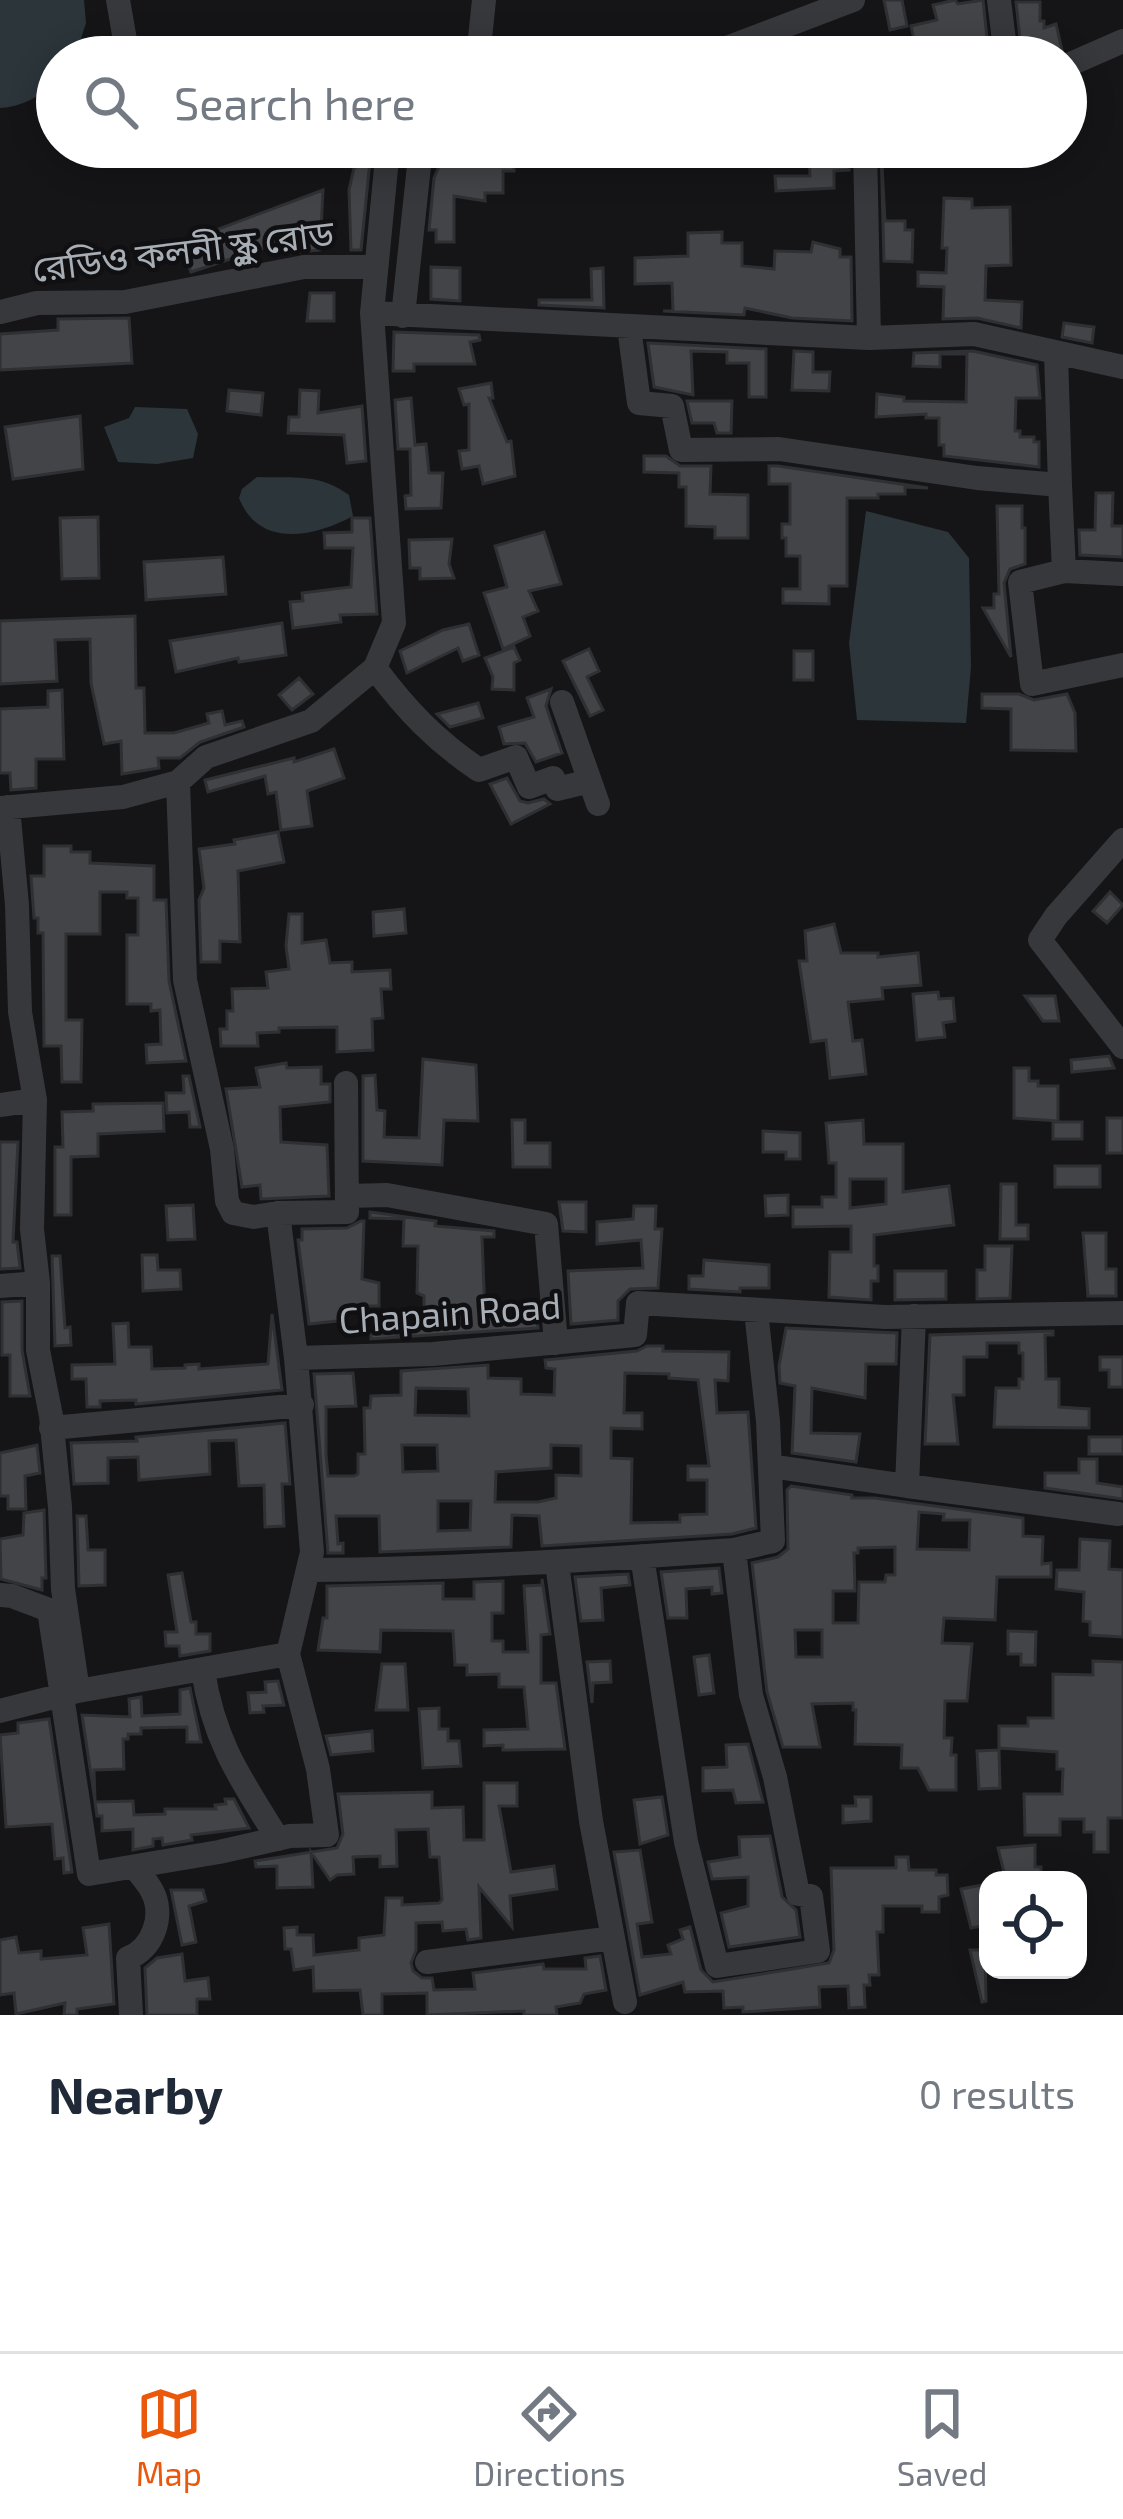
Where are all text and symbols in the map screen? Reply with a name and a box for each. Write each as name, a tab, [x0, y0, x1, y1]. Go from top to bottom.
search box	[36, 36, 1087, 168]
icon: search	[78, 69, 144, 135]
text: Search here	[174, 75, 416, 129]
street label: রেডিও কলনী স্কুল রোড	[30, 210, 337, 292]
street label: Chapain Road	[337, 1282, 562, 1341]
map controls	[979, 1871, 1087, 1979]
button: locate	[979, 1871, 1087, 1979]
text: Nearby	[48, 2063, 223, 2124]
text: 0 results	[919, 2070, 1075, 2117]
tab: Map	[136, 2381, 202, 2493]
tab: Directions	[473, 2381, 625, 2493]
tab: Saved	[897, 2381, 987, 2493]

